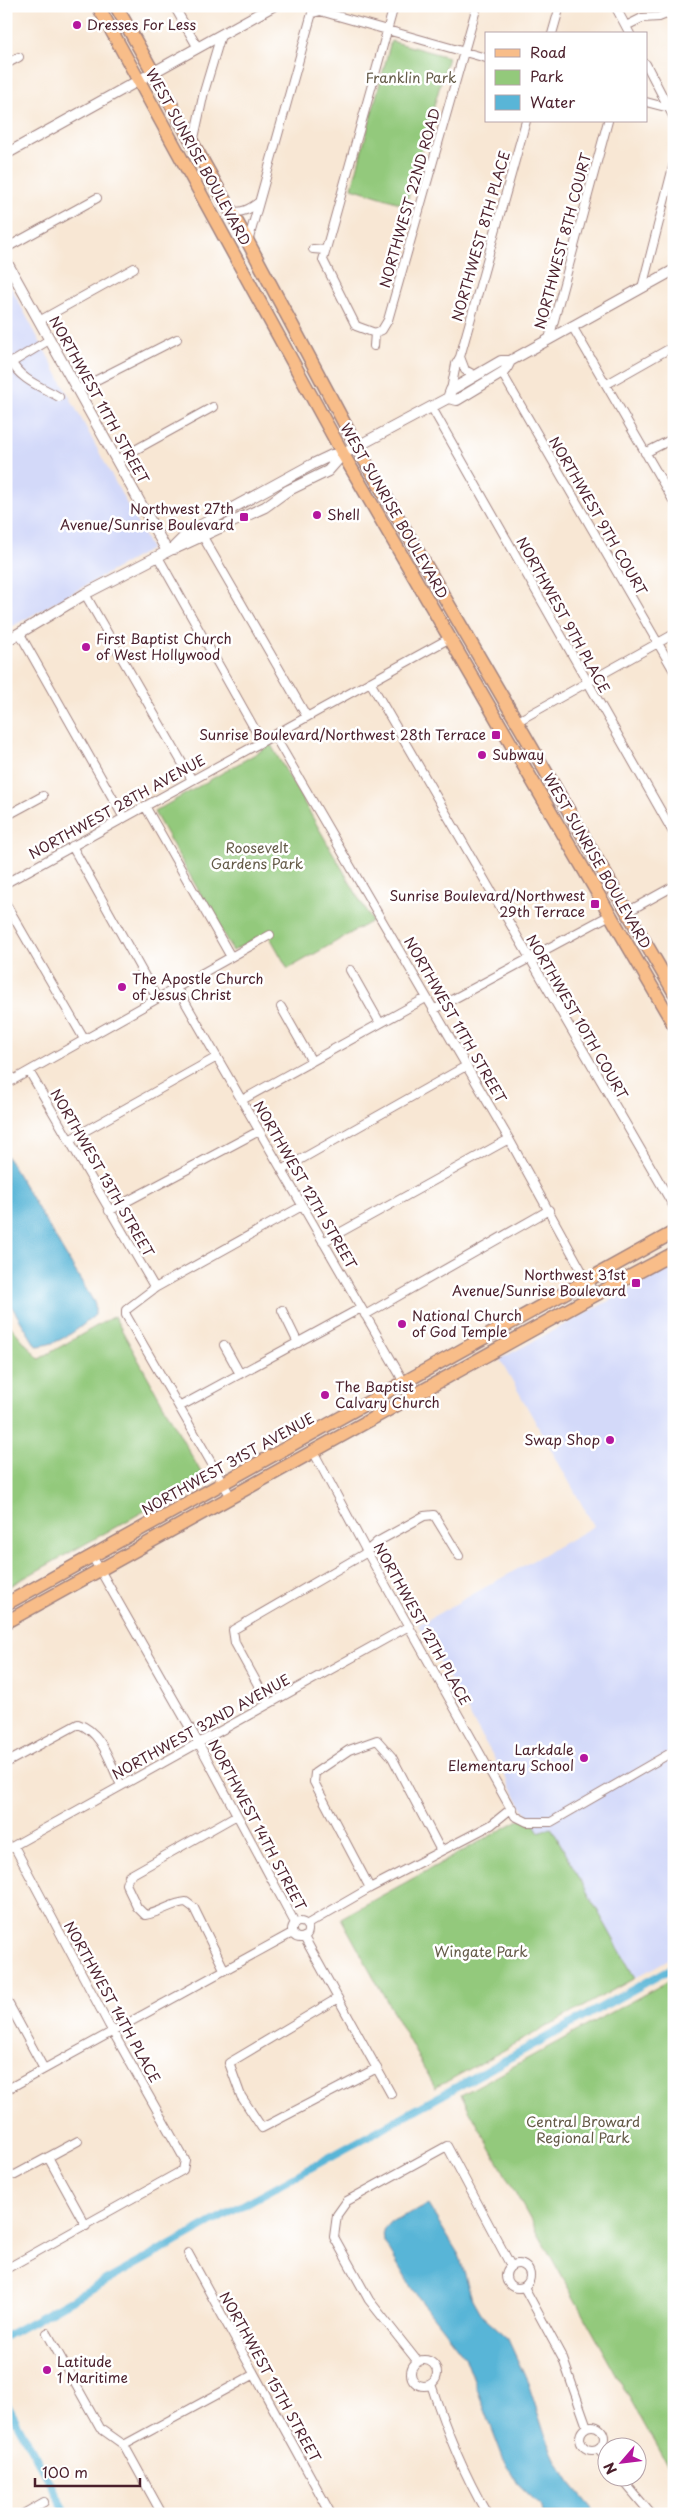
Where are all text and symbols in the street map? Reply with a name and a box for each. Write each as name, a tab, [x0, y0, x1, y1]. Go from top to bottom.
place label: Dresses For Less	[87, 14, 196, 35]
marker: Dresses For Less	[71, 19, 83, 31]
legend	[485, 32, 648, 122]
text: Road	[530, 40, 566, 63]
street label: WEST SUNRISE BOULEVARD	[141, 64, 256, 249]
text: Park	[530, 64, 564, 87]
park label: Franklin Park	[365, 67, 457, 88]
text: Water	[530, 90, 575, 113]
street label: NORTHWEST 22ND ROAD	[374, 106, 445, 290]
street label: NORTHWEST 8TH PLACE	[446, 148, 515, 324]
street label: NORTHWEST 8TH COURT	[529, 150, 596, 331]
street label: NORTHWEST 11TH STREET	[44, 312, 155, 488]
street label: WEST SUNRISE BOULEVARD	[335, 419, 453, 602]
street label: NORTHWEST 9TH COURT	[544, 432, 653, 599]
place label: Northwest 27th Avenue/Sunrise Boulevard	[60, 498, 234, 535]
place label: Shell	[327, 504, 360, 525]
marker: Shell	[311, 509, 323, 521]
marker: Northwest 27th Avenue/Sunrise Boulevard	[238, 511, 250, 523]
street label: NORTHWEST 9TH PLACE	[512, 533, 615, 697]
place label: First Baptist Church of West Hollywood	[96, 628, 232, 665]
marker: First Baptist Church of West Hollywood	[80, 641, 92, 653]
place label: Sunrise Boulevard/Northwest 28th Terrace	[199, 724, 486, 745]
marker: Sunrise Boulevard/Northwest 28th Terrace	[490, 729, 502, 741]
place label: Subway	[492, 744, 544, 765]
street label: NORTHWEST 28TH AVENUE	[25, 749, 209, 864]
marker: Subway	[476, 749, 488, 761]
street label: WEST SUNRISE BOULEVARD	[538, 769, 656, 952]
park label: Roosevelt Gardens Park	[211, 837, 304, 874]
place label: Sunrise Boulevard/Northwest 29th Terrace	[389, 885, 585, 922]
marker: Sunrise Boulevard/Northwest 29th Terrace	[589, 898, 601, 910]
street label: NORTHWEST 10TH COURT	[522, 930, 634, 1103]
street label: NORTHWEST 11TH STREET	[399, 933, 512, 1107]
place label: The Apostle Church of Jesus Christ	[132, 968, 264, 1005]
marker: The Apostle Church of Jesus Christ	[116, 981, 128, 993]
street label: NORTHWEST 13TH STREET	[46, 1085, 160, 1261]
street label: NORTHWEST 12TH STREET	[249, 1097, 363, 1273]
place label: Northwest 31st Avenue/Sunrise Boulevard	[452, 1264, 626, 1301]
marker: Northwest 31st Avenue/Sunrise Boulevard	[630, 1277, 642, 1289]
place label: National Church of God Temple	[412, 1305, 522, 1342]
marker: National Church of God Temple	[396, 1318, 408, 1330]
place label: The Baptist Calvary Church	[335, 1376, 440, 1413]
marker: The Baptist Calvary Church	[319, 1389, 331, 1401]
street label: NORTHWEST 31ST AVENUE	[138, 1407, 318, 1520]
place label: Swap Shop	[524, 1429, 600, 1450]
marker: Swap Shop	[604, 1434, 616, 1446]
street label: NORTHWEST 12TH PLACE	[369, 1539, 476, 1709]
street label: NORTHWEST 32ND AVENUE	[108, 1669, 294, 1784]
street label: NORTHWEST 14TH STREET	[203, 1735, 312, 1914]
place label: Larkdale Elementary School	[448, 1739, 574, 1776]
marker: Larkdale Elementary School	[578, 1752, 590, 1764]
street label: NORTHWEST 14TH PLACE	[59, 1917, 166, 2087]
park label: Wingate Park	[434, 1941, 528, 1962]
park label: Central Broward Regional Park	[526, 2111, 640, 2148]
street label: NORTHWEST 15TH STREET	[215, 2288, 326, 2466]
place label: Latitude 1 Maritime	[57, 2351, 128, 2388]
marker: Latitude 1 Maritime	[41, 2364, 53, 2376]
north arrow	[598, 2438, 648, 2488]
scale bar	[35, 2455, 140, 2487]
text: N	[598, 2459, 622, 2478]
text: 100 m	[42, 2460, 88, 2483]

